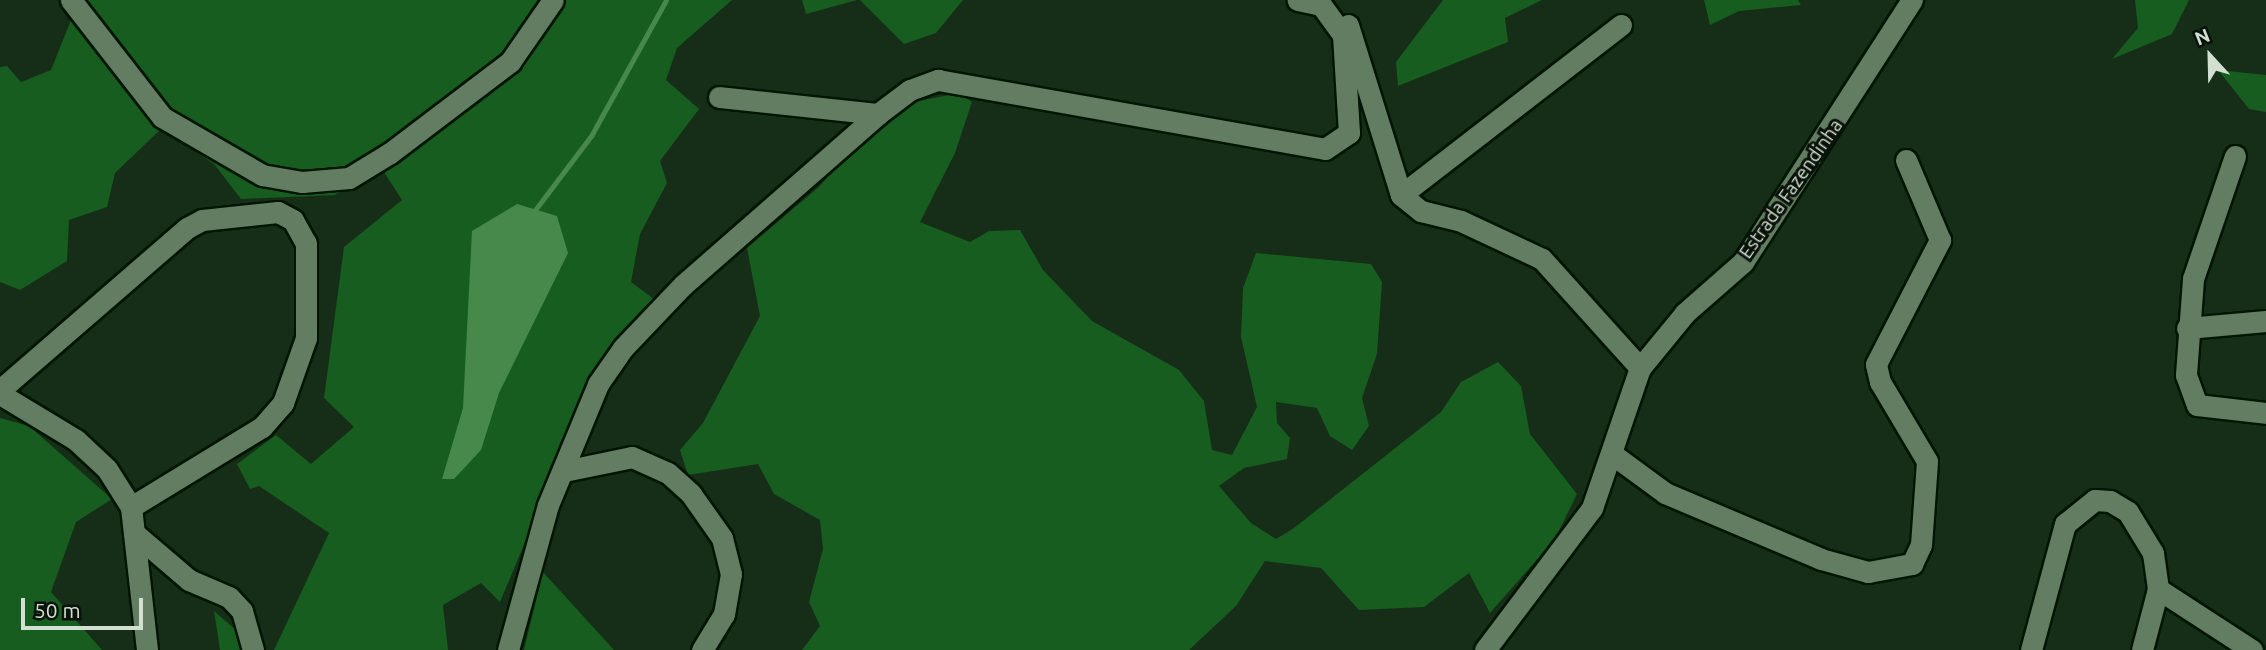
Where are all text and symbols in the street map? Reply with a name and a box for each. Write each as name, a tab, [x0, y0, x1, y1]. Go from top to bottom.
north arrow	[2175, 21, 2245, 91]
text: N	[2191, 24, 2213, 49]
street label: Estrada Fazendinha	[1734, 115, 1848, 263]
scale bar	[24, 584, 147, 628]
text: 50 m	[34, 598, 81, 622]

